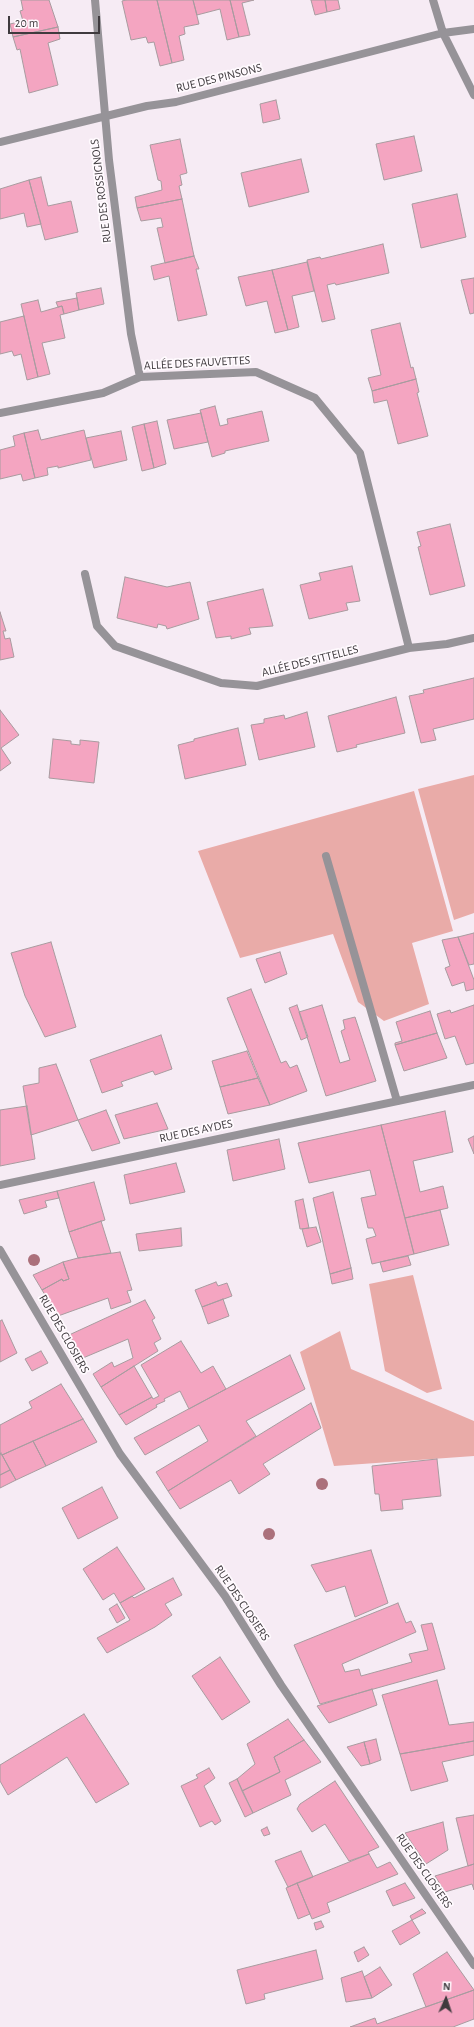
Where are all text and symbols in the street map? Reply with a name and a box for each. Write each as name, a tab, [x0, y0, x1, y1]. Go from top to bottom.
scale bar	[10, 8, 102, 34]
text: 20 m	[15, 17, 38, 29]
street label: RUE DES PINSONS	[175, 60, 263, 96]
street label: RUE DES ROSSIGNOLS	[87, 138, 115, 244]
street label: ALLÉE DES FAUVETTES	[143, 353, 251, 373]
street label: ALLÉE DES SITTELLES	[260, 642, 360, 680]
street label: RUE DES AYDES	[158, 1116, 234, 1146]
street label: RUE DES CLOSIERS	[36, 1292, 92, 1376]
street label: RUE DES CLOSIERS	[211, 1562, 273, 1644]
street label: RUE DES CLOSIERS	[393, 1831, 455, 1911]
north arrow	[426, 1979, 466, 2019]
text: N	[443, 1981, 451, 1992]

